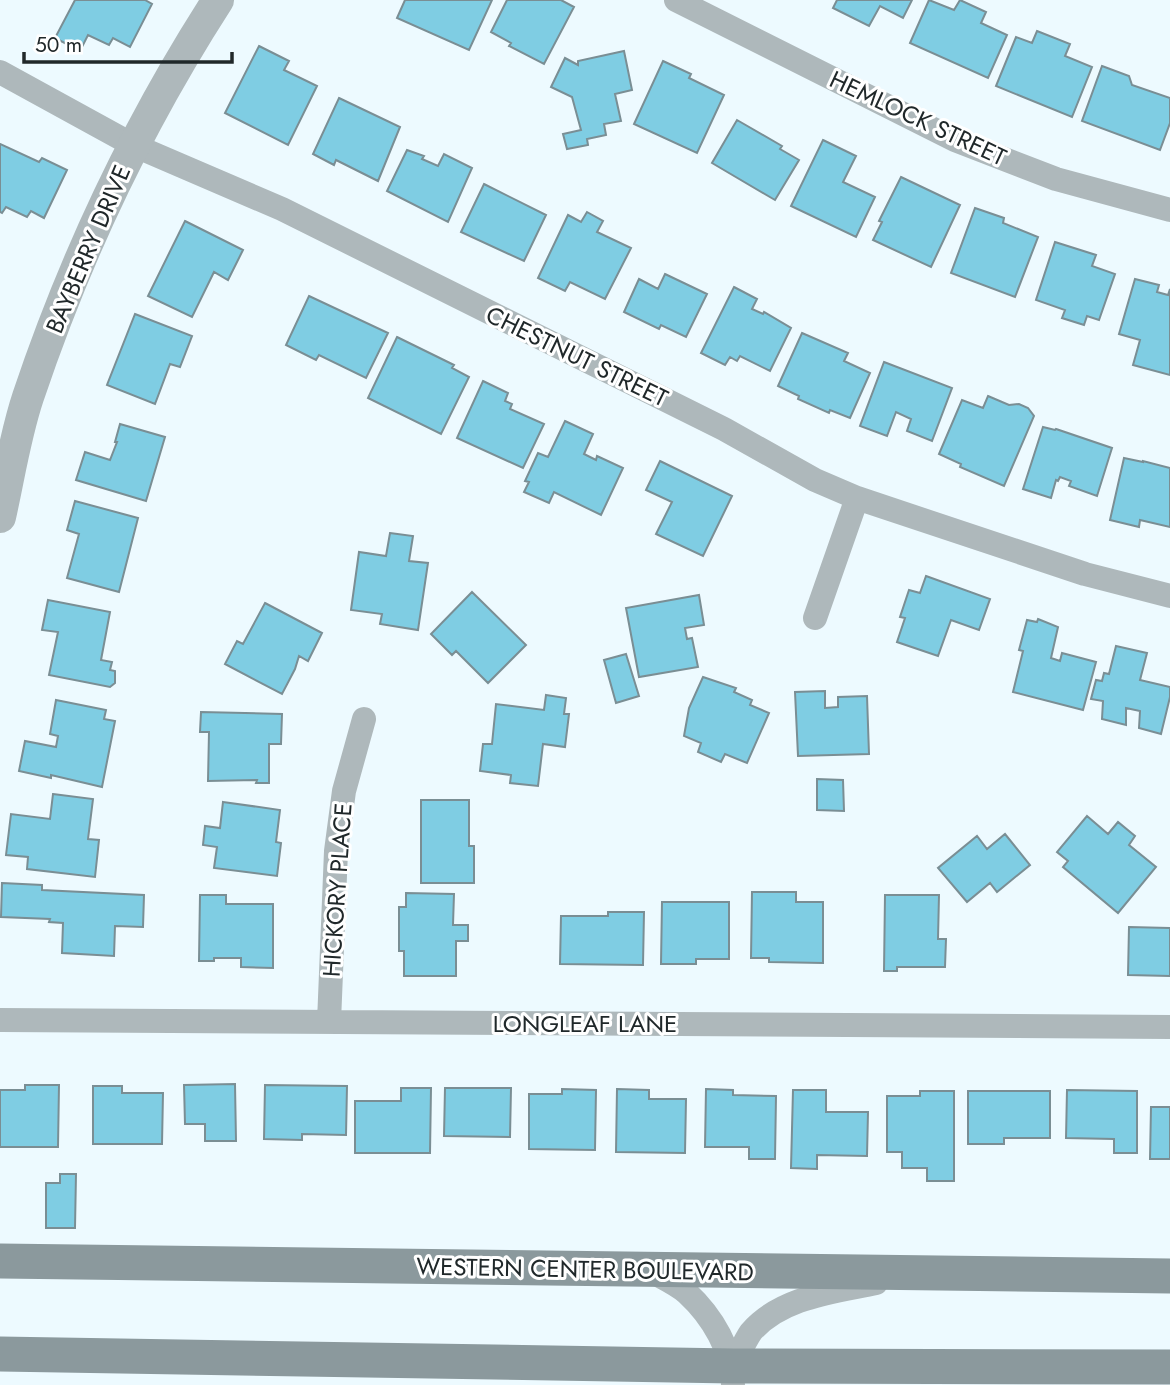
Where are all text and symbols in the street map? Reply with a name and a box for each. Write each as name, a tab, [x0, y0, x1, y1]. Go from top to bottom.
scale bar	[24, 21, 233, 65]
text: 50 m	[35, 30, 82, 60]
street label: HEMLOCK STREET	[824, 62, 1012, 174]
street label: BAYBERRY DRIVE	[37, 160, 139, 338]
street label: CHESTNUT STREET	[480, 297, 674, 415]
street label: HICKORY PLACE	[313, 802, 361, 978]
street label: LONGLEAF LANE	[493, 1006, 677, 1041]
street label: WESTERN CENTER BOULEVARD	[416, 1249, 754, 1289]

